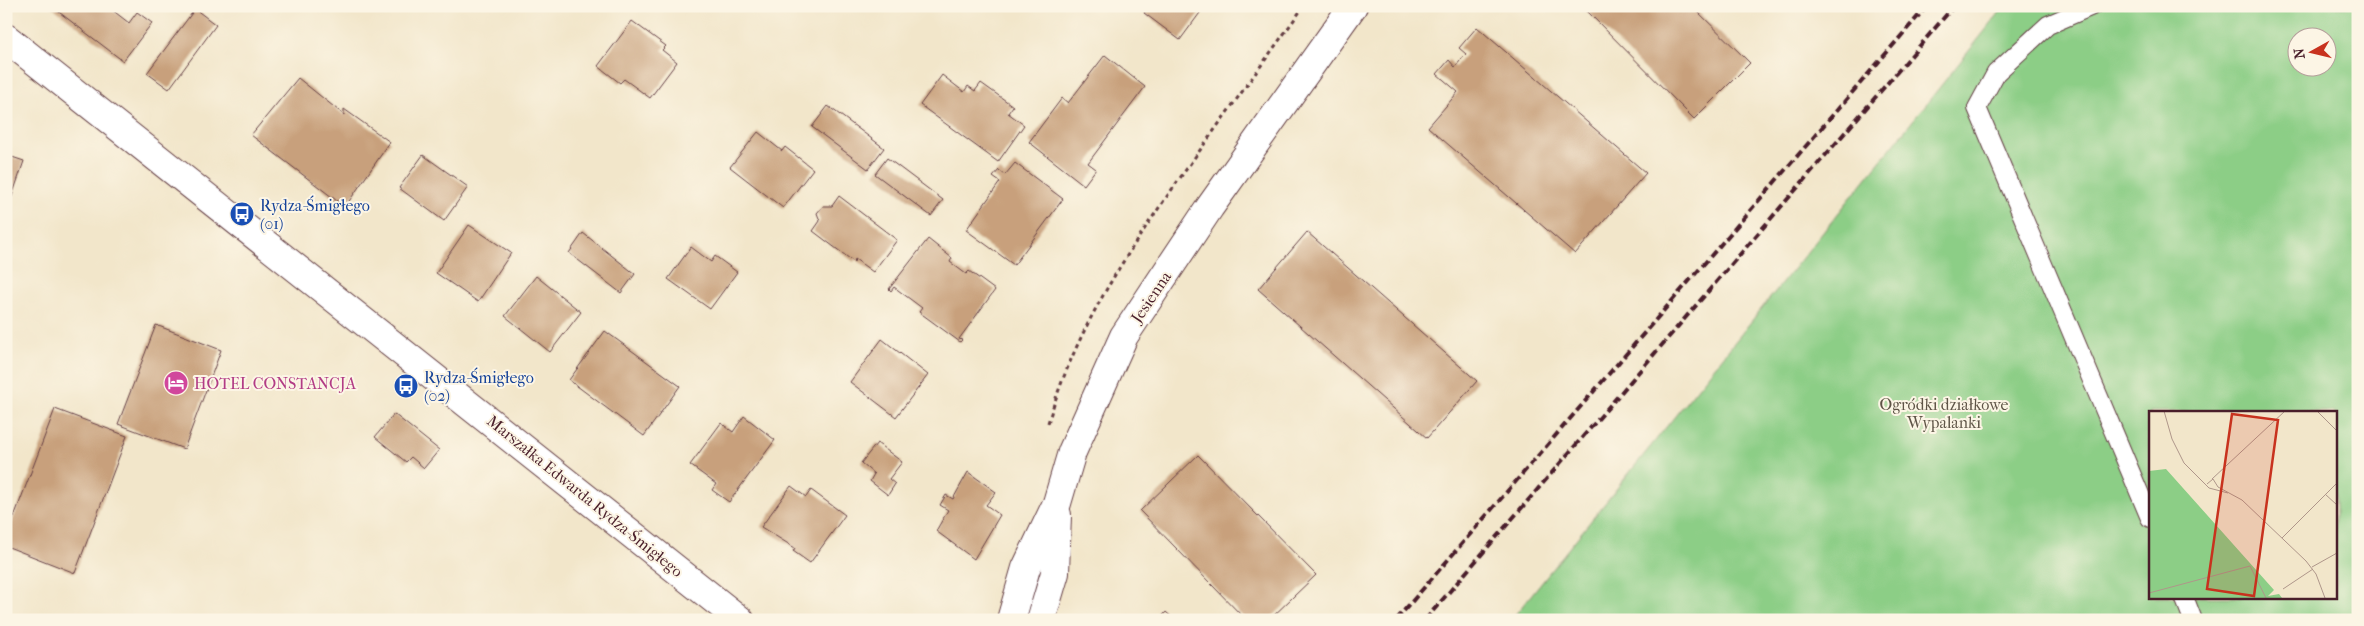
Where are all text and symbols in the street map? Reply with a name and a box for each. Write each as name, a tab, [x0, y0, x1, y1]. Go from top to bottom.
north arrow	[2286, 28, 2336, 78]
text: N	[2290, 47, 2309, 60]
place label: Rydza-Śmigłego (01)	[260, 195, 370, 233]
bus stop icon: Rydza-Śmigłego (01)	[229, 201, 255, 227]
street label: Jesienna	[1126, 267, 1175, 328]
place label: Rydza-Śmigłego (02)	[424, 367, 534, 405]
hotel icon: HOTEL CONSTANCJA	[163, 370, 189, 396]
bus stop icon: Rydza-Śmigłego (02)	[393, 373, 419, 399]
place label: HOTEL CONSTANCJA	[194, 374, 357, 393]
park label: Ogródki działkowe Wypalanki	[1880, 395, 2009, 432]
street label: Marszałka Edwarda Rydza-Śmigłego	[483, 410, 687, 581]
inset map	[2149, 411, 2336, 598]

